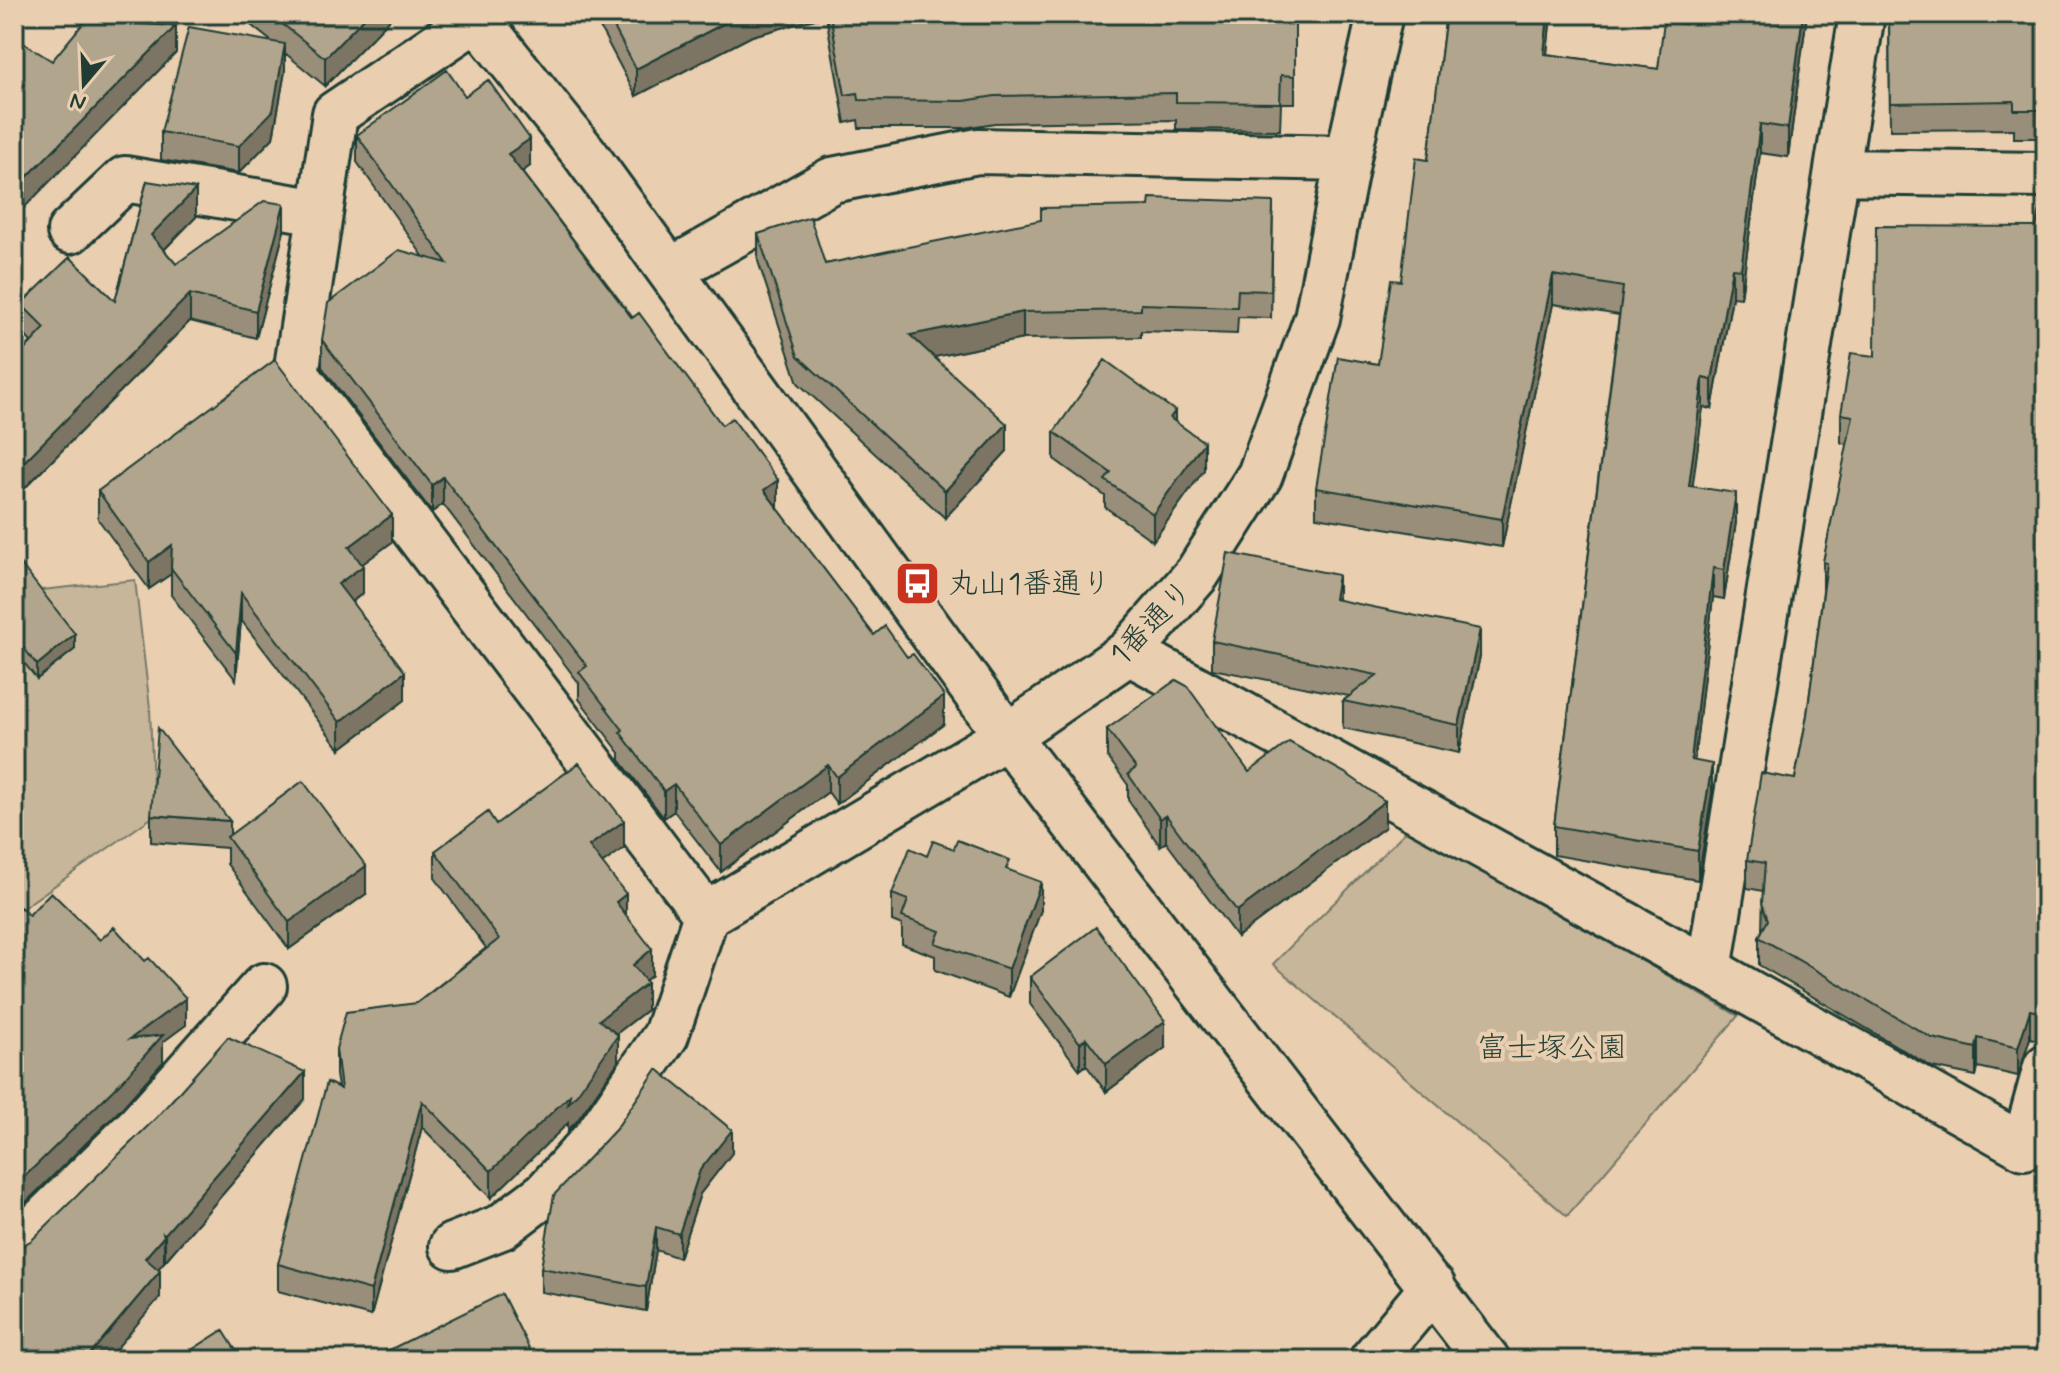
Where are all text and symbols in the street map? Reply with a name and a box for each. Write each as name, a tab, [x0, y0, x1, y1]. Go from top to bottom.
north arrow	[44, 44, 124, 124]
text: N	[67, 85, 90, 117]
bus stop icon: 丸山1番通り	[893, 559, 941, 607]
place label: 丸山1番通り	[948, 565, 1111, 604]
street label: 1番通り	[1102, 572, 1202, 674]
park label: 富士塚公園	[1477, 1029, 1627, 1068]

